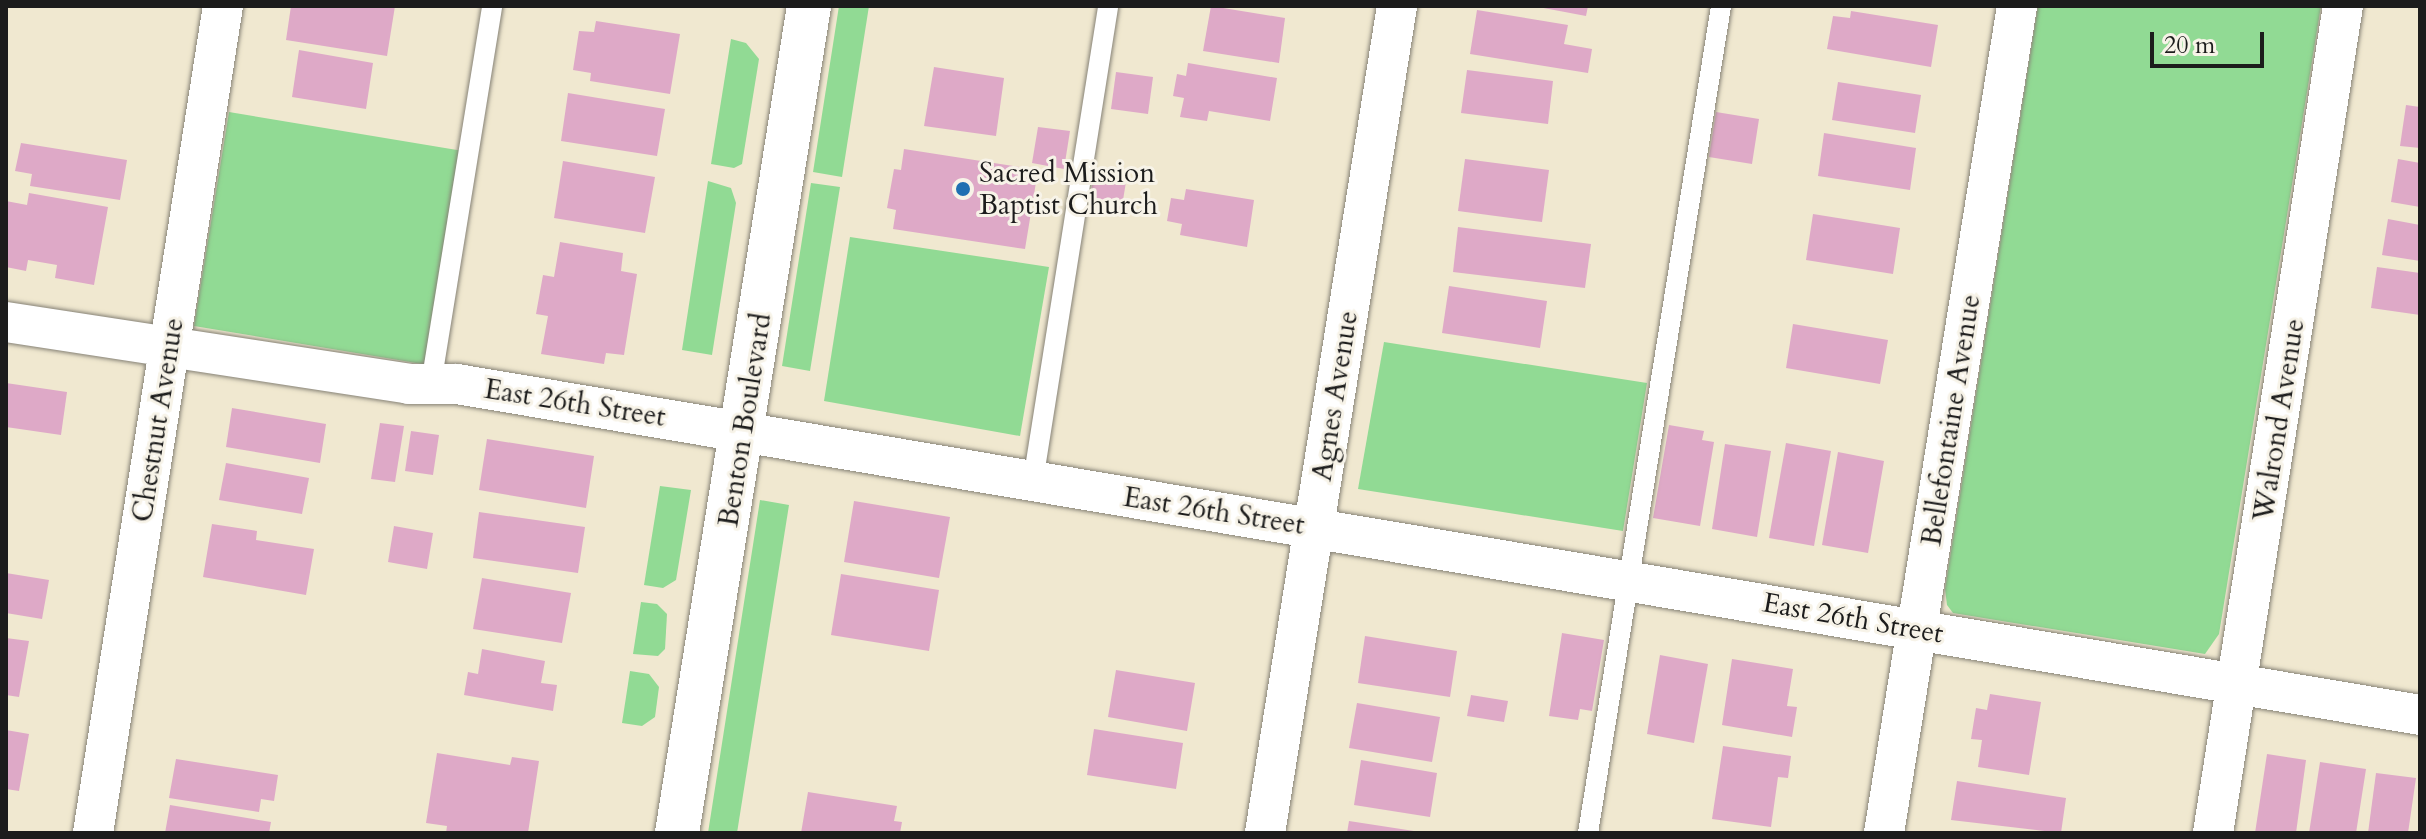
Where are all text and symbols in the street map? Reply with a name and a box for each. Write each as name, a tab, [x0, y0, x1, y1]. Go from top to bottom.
scale bar	[2154, 16, 2268, 66]
text: 20 m	[2164, 29, 2215, 62]
place label: Sacred Mission Baptist Church	[979, 156, 1158, 222]
marker: Sacred Mission Baptist Church	[954, 180, 972, 198]
street label: Bellefontaine Avenue	[1915, 292, 1987, 548]
street label: Agnes Avenue	[1305, 308, 1365, 484]
street label: Benton Boulevard	[712, 311, 778, 529]
street label: Chestnut Avenue	[125, 316, 191, 524]
street label: Walrond Avenue	[2246, 316, 2312, 524]
street label: East 26th Street	[482, 372, 668, 434]
street label: East 26th Street	[1121, 480, 1307, 542]
street label: East 26th Street	[1760, 586, 1946, 650]

